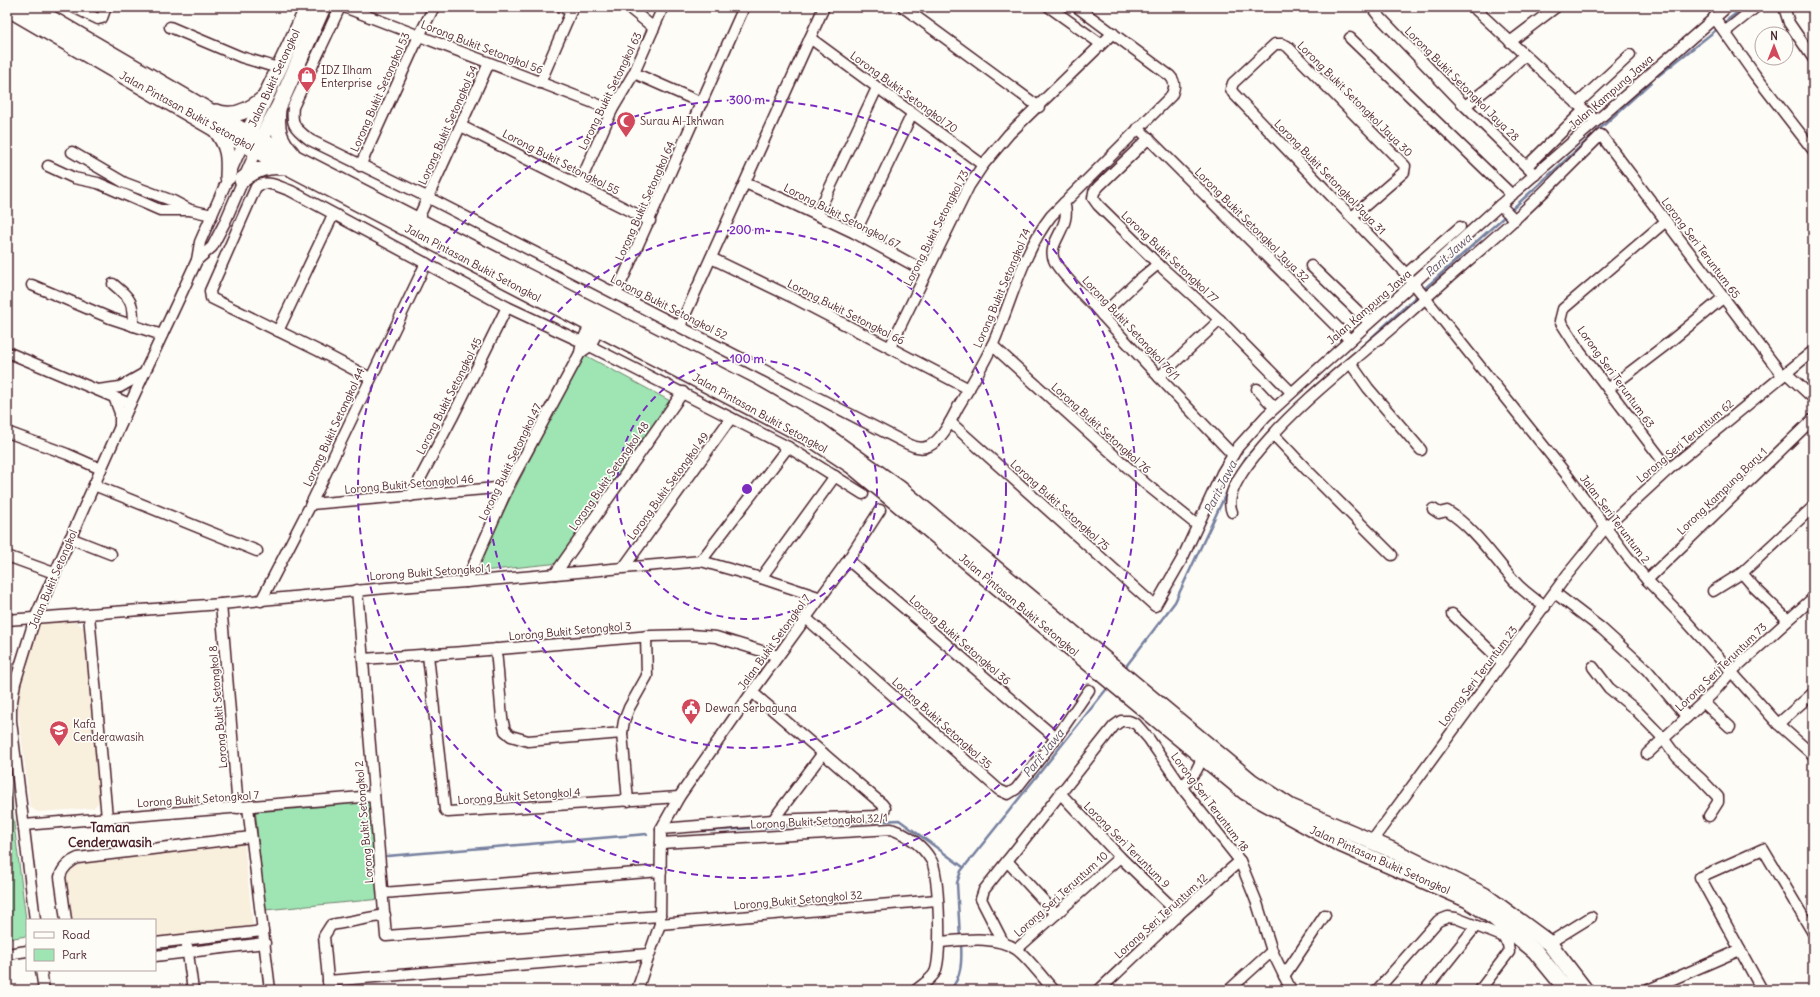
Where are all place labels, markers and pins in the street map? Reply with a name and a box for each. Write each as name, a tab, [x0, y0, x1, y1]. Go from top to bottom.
place label: IDZ Ilham Enterprise	[321, 63, 372, 90]
shop icon: IDZ Ilham Enterprise	[296, 65, 318, 93]
mosque icon: Surau Al-Ikhwan	[615, 110, 637, 138]
place label: Surau Al-Ikhwan	[640, 114, 724, 128]
centre of rings	[740, 482, 754, 496]
public building icon: Dewan Serbaguna	[680, 697, 702, 725]
place label: Dewan Serbaguna	[705, 701, 797, 715]
place label: Kafa Cenderawasih	[73, 717, 144, 744]
school or university icon: Kafa Cenderawasih	[48, 719, 70, 747]

